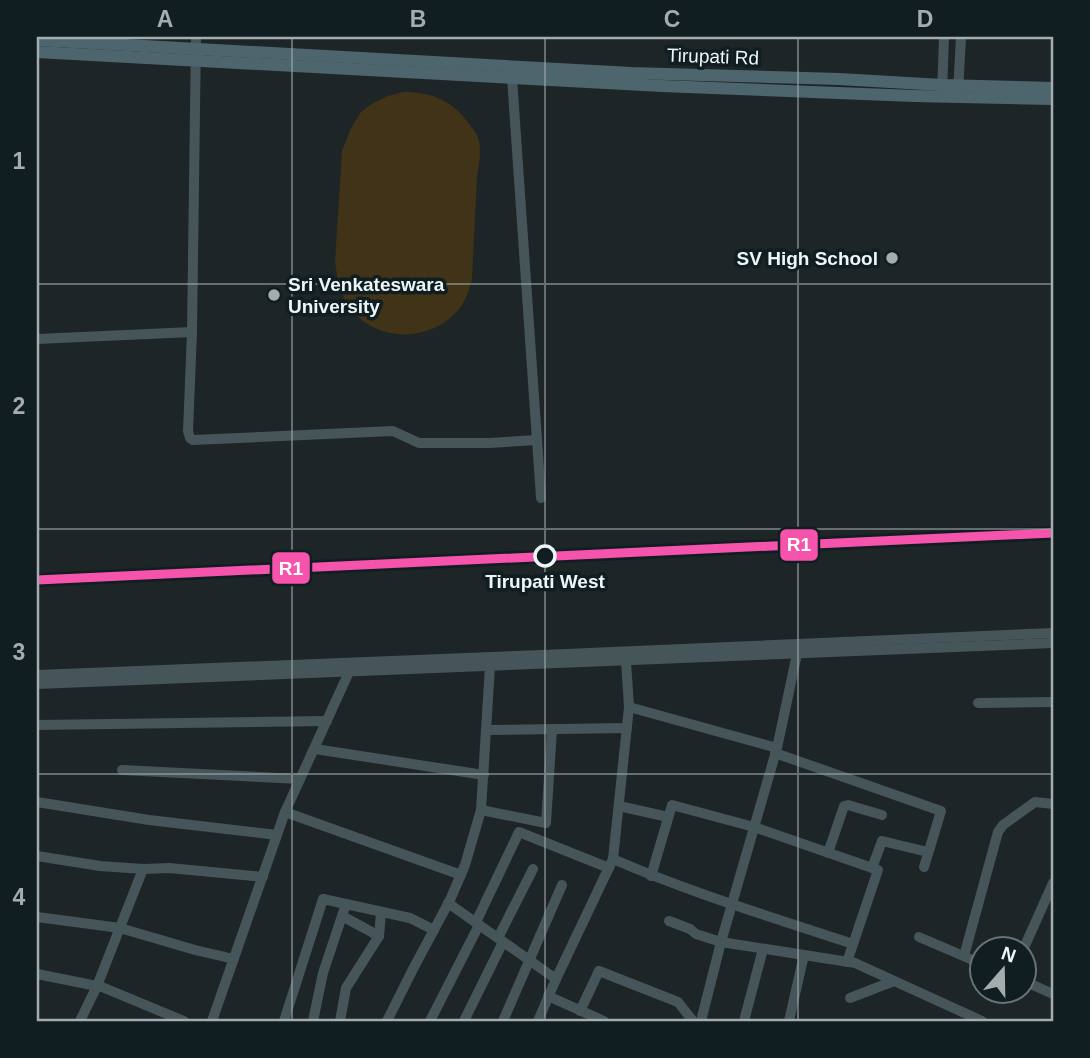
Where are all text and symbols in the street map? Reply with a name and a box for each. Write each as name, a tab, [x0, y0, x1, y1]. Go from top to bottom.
text: A	[157, 6, 173, 32]
text: B	[410, 6, 426, 32]
text: C	[664, 6, 680, 32]
text: D	[917, 6, 933, 32]
street label: Tirupati Rd	[667, 44, 759, 69]
text: 1	[13, 148, 26, 174]
place label: SV High School	[737, 248, 878, 269]
marker: SV High School	[884, 250, 900, 266]
place label: Sri Venkateswara University	[288, 274, 445, 317]
marker: Sri Venkateswara University	[266, 287, 282, 303]
text: 2	[13, 393, 25, 419]
line badge: R1	[779, 528, 819, 562]
text: R1	[787, 534, 812, 555]
marker: Tirupati West	[534, 545, 556, 567]
line badge: R1	[271, 551, 311, 585]
text: R1	[279, 558, 304, 579]
place label: Tirupati West	[485, 571, 605, 592]
text: 3	[13, 639, 25, 665]
text: 4	[13, 884, 26, 910]
north arrow	[968, 936, 1038, 1006]
text: N	[999, 942, 1019, 967]

